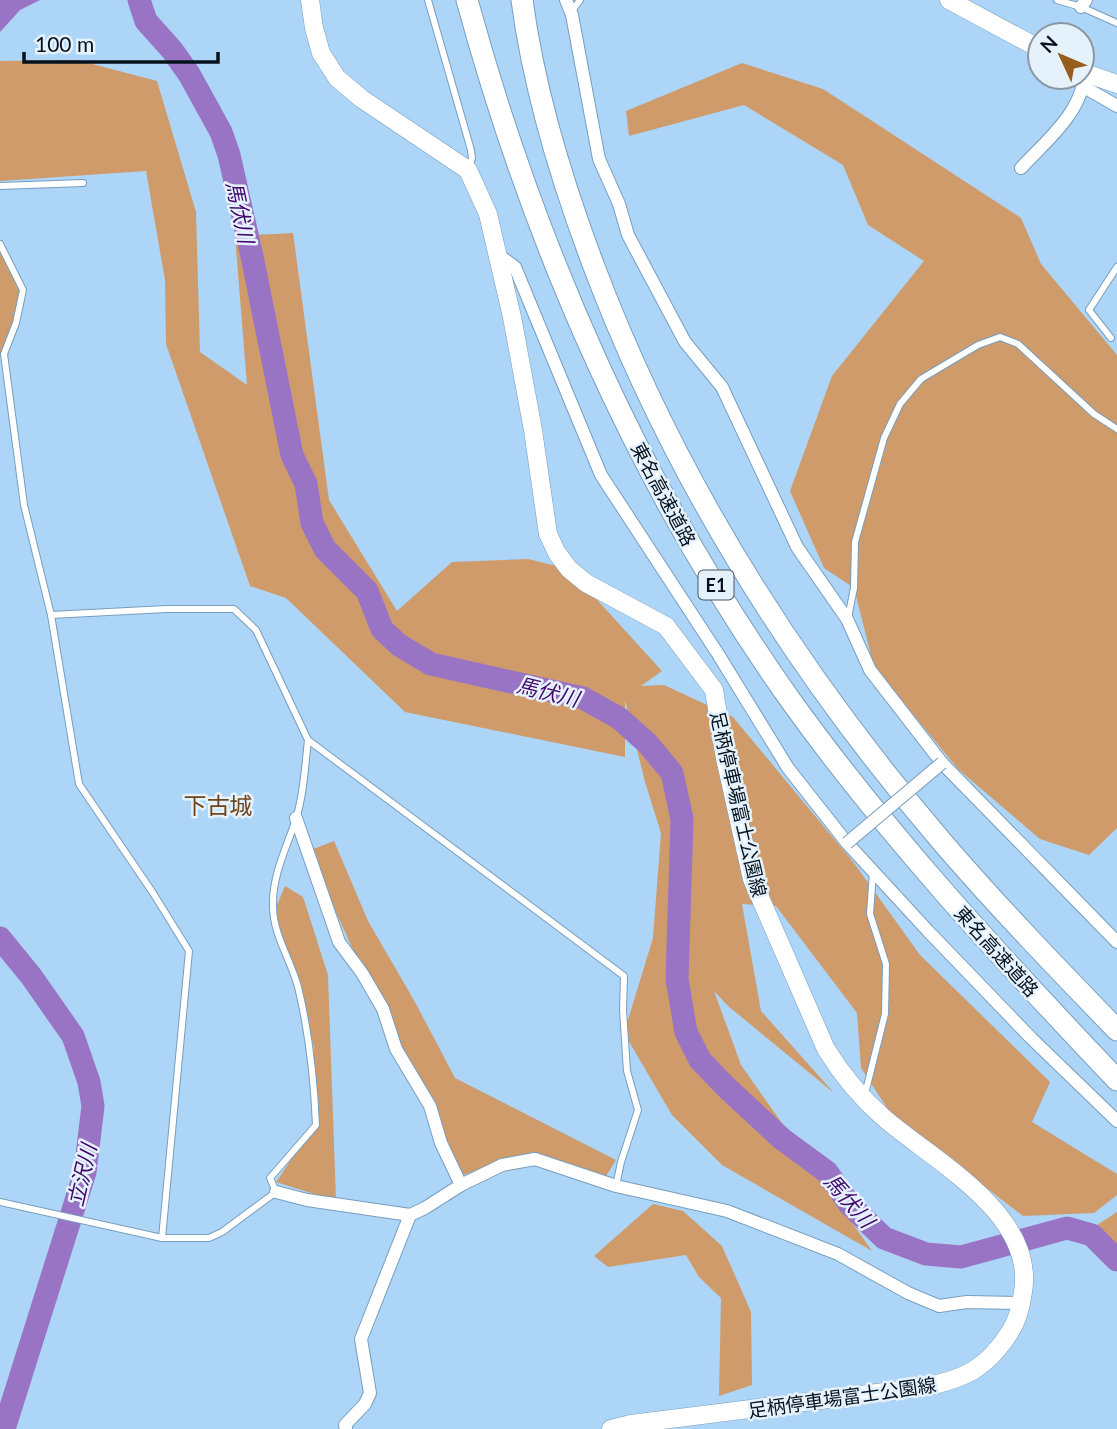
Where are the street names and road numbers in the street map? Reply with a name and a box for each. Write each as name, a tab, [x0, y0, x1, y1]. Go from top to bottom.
street label: 東名高速道路	[627, 438, 701, 550]
road number: E1	[698, 570, 734, 600]
street label: 足柄停車場富士公園線	[706, 709, 772, 899]
street label: 東名高速道路	[950, 901, 1044, 1001]
street label: 足柄停車場富士公園線	[746, 1372, 938, 1422]

